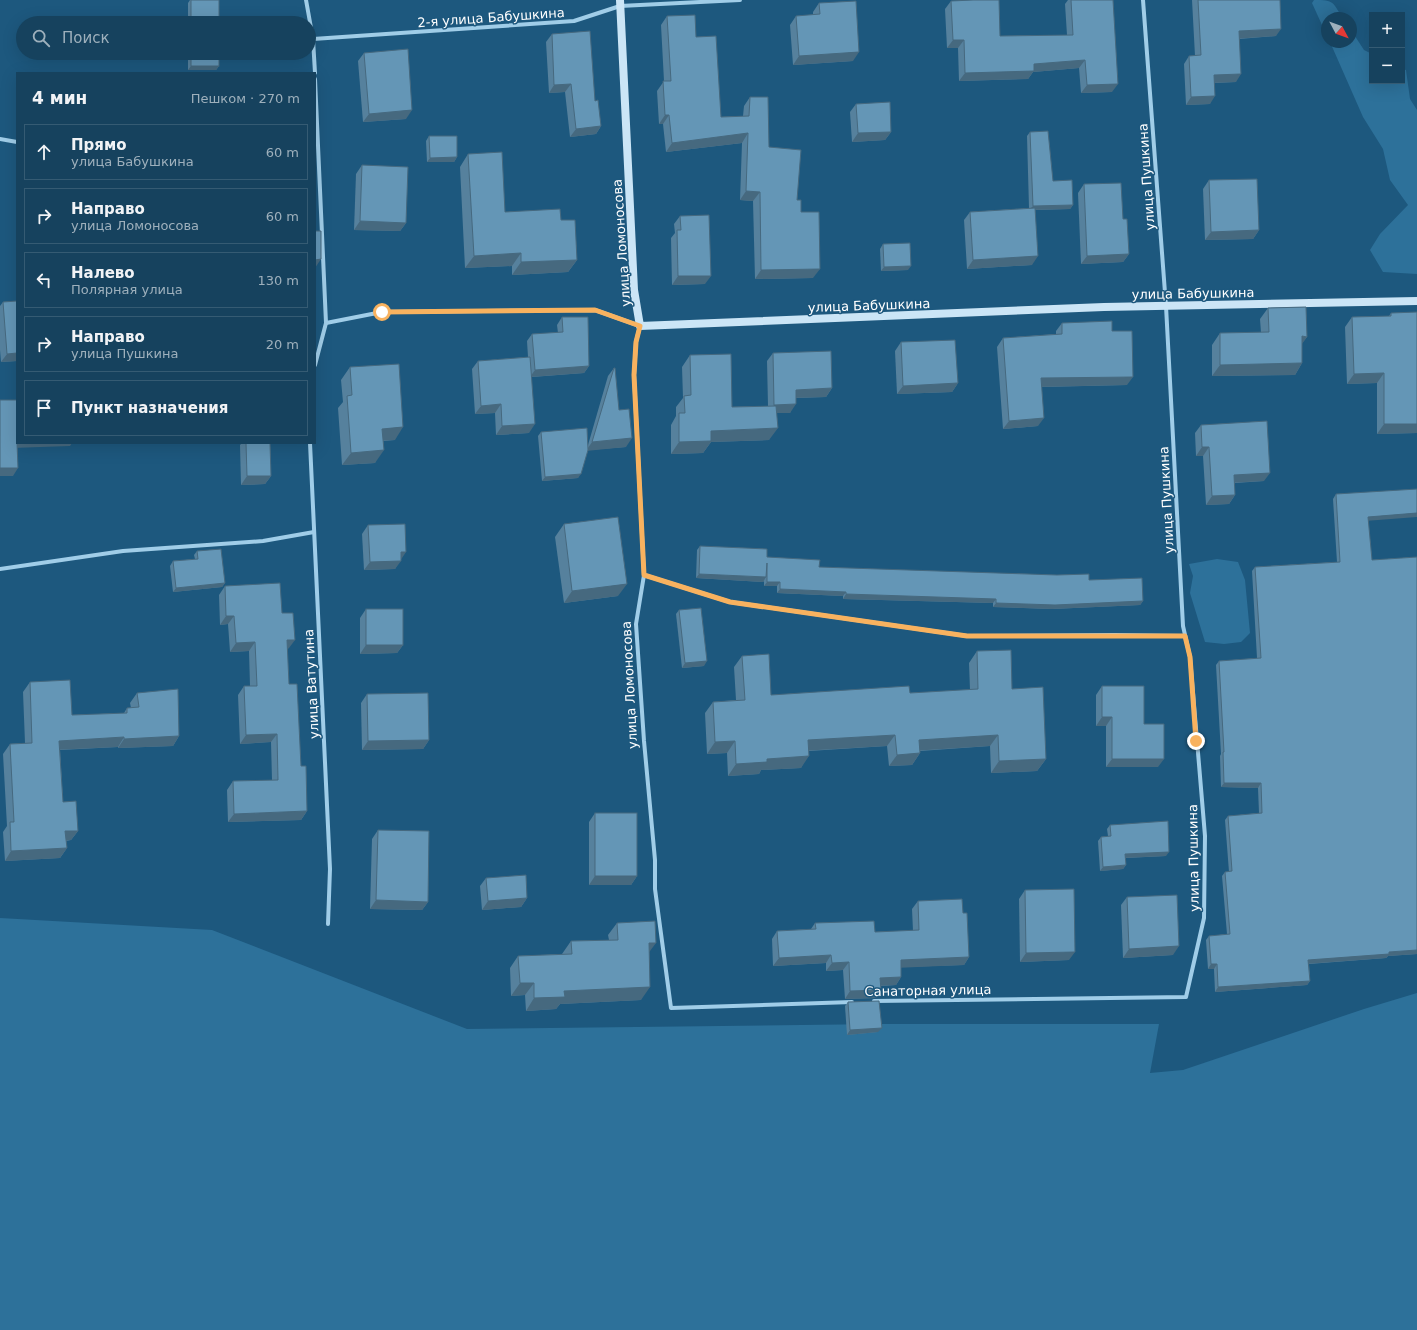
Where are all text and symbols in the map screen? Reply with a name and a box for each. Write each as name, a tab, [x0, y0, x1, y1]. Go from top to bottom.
street label: 2-я улица Бабушкина	[417, 5, 565, 30]
north arrow	[1321, 12, 1357, 48]
map controls	[1369, 12, 1405, 84]
button: +	[1369, 12, 1405, 48]
search box	[16, 16, 316, 60]
icon: search	[30, 27, 52, 49]
text: Поиск	[62, 29, 110, 47]
button: −	[1369, 48, 1405, 84]
text: 4 мин	[32, 88, 87, 108]
text: Пешком · 270 m	[191, 91, 300, 106]
street label: улица Пушкина	[1135, 123, 1158, 231]
text: Прямо	[71, 136, 127, 154]
icon: ahead	[33, 141, 55, 163]
text: 60 m	[266, 145, 299, 160]
text: улица Бабушкина	[71, 154, 194, 169]
street label: улица Ломоносова	[610, 179, 633, 307]
text: Направо	[71, 200, 145, 218]
icon: right	[33, 205, 55, 227]
text: 60 m	[266, 209, 299, 224]
text: улица Ломоносова	[71, 218, 199, 233]
text: Налево	[71, 264, 135, 282]
icon: left	[33, 269, 55, 291]
text: 130 m	[257, 273, 299, 288]
text: Полярная улица	[71, 282, 183, 297]
street label: улица Бабушкина	[1132, 285, 1254, 302]
street label: улица Бабушкина	[807, 296, 931, 315]
route start	[373, 303, 391, 321]
text: Направо	[71, 328, 145, 346]
icon: right	[33, 333, 55, 355]
text: 20 m	[266, 337, 299, 352]
text: улица Пушкина	[71, 346, 179, 361]
icon: arrive	[33, 397, 55, 419]
text: Пункт назначения	[71, 399, 228, 417]
street label: улица Пушкина	[1156, 446, 1177, 554]
street label: улица Ломоносова	[619, 621, 640, 749]
street label: улица Ватутина	[301, 629, 322, 739]
route end	[1187, 732, 1205, 750]
street label: улица Пушкина	[1185, 804, 1202, 912]
street label: Санаторная улица	[864, 982, 992, 999]

